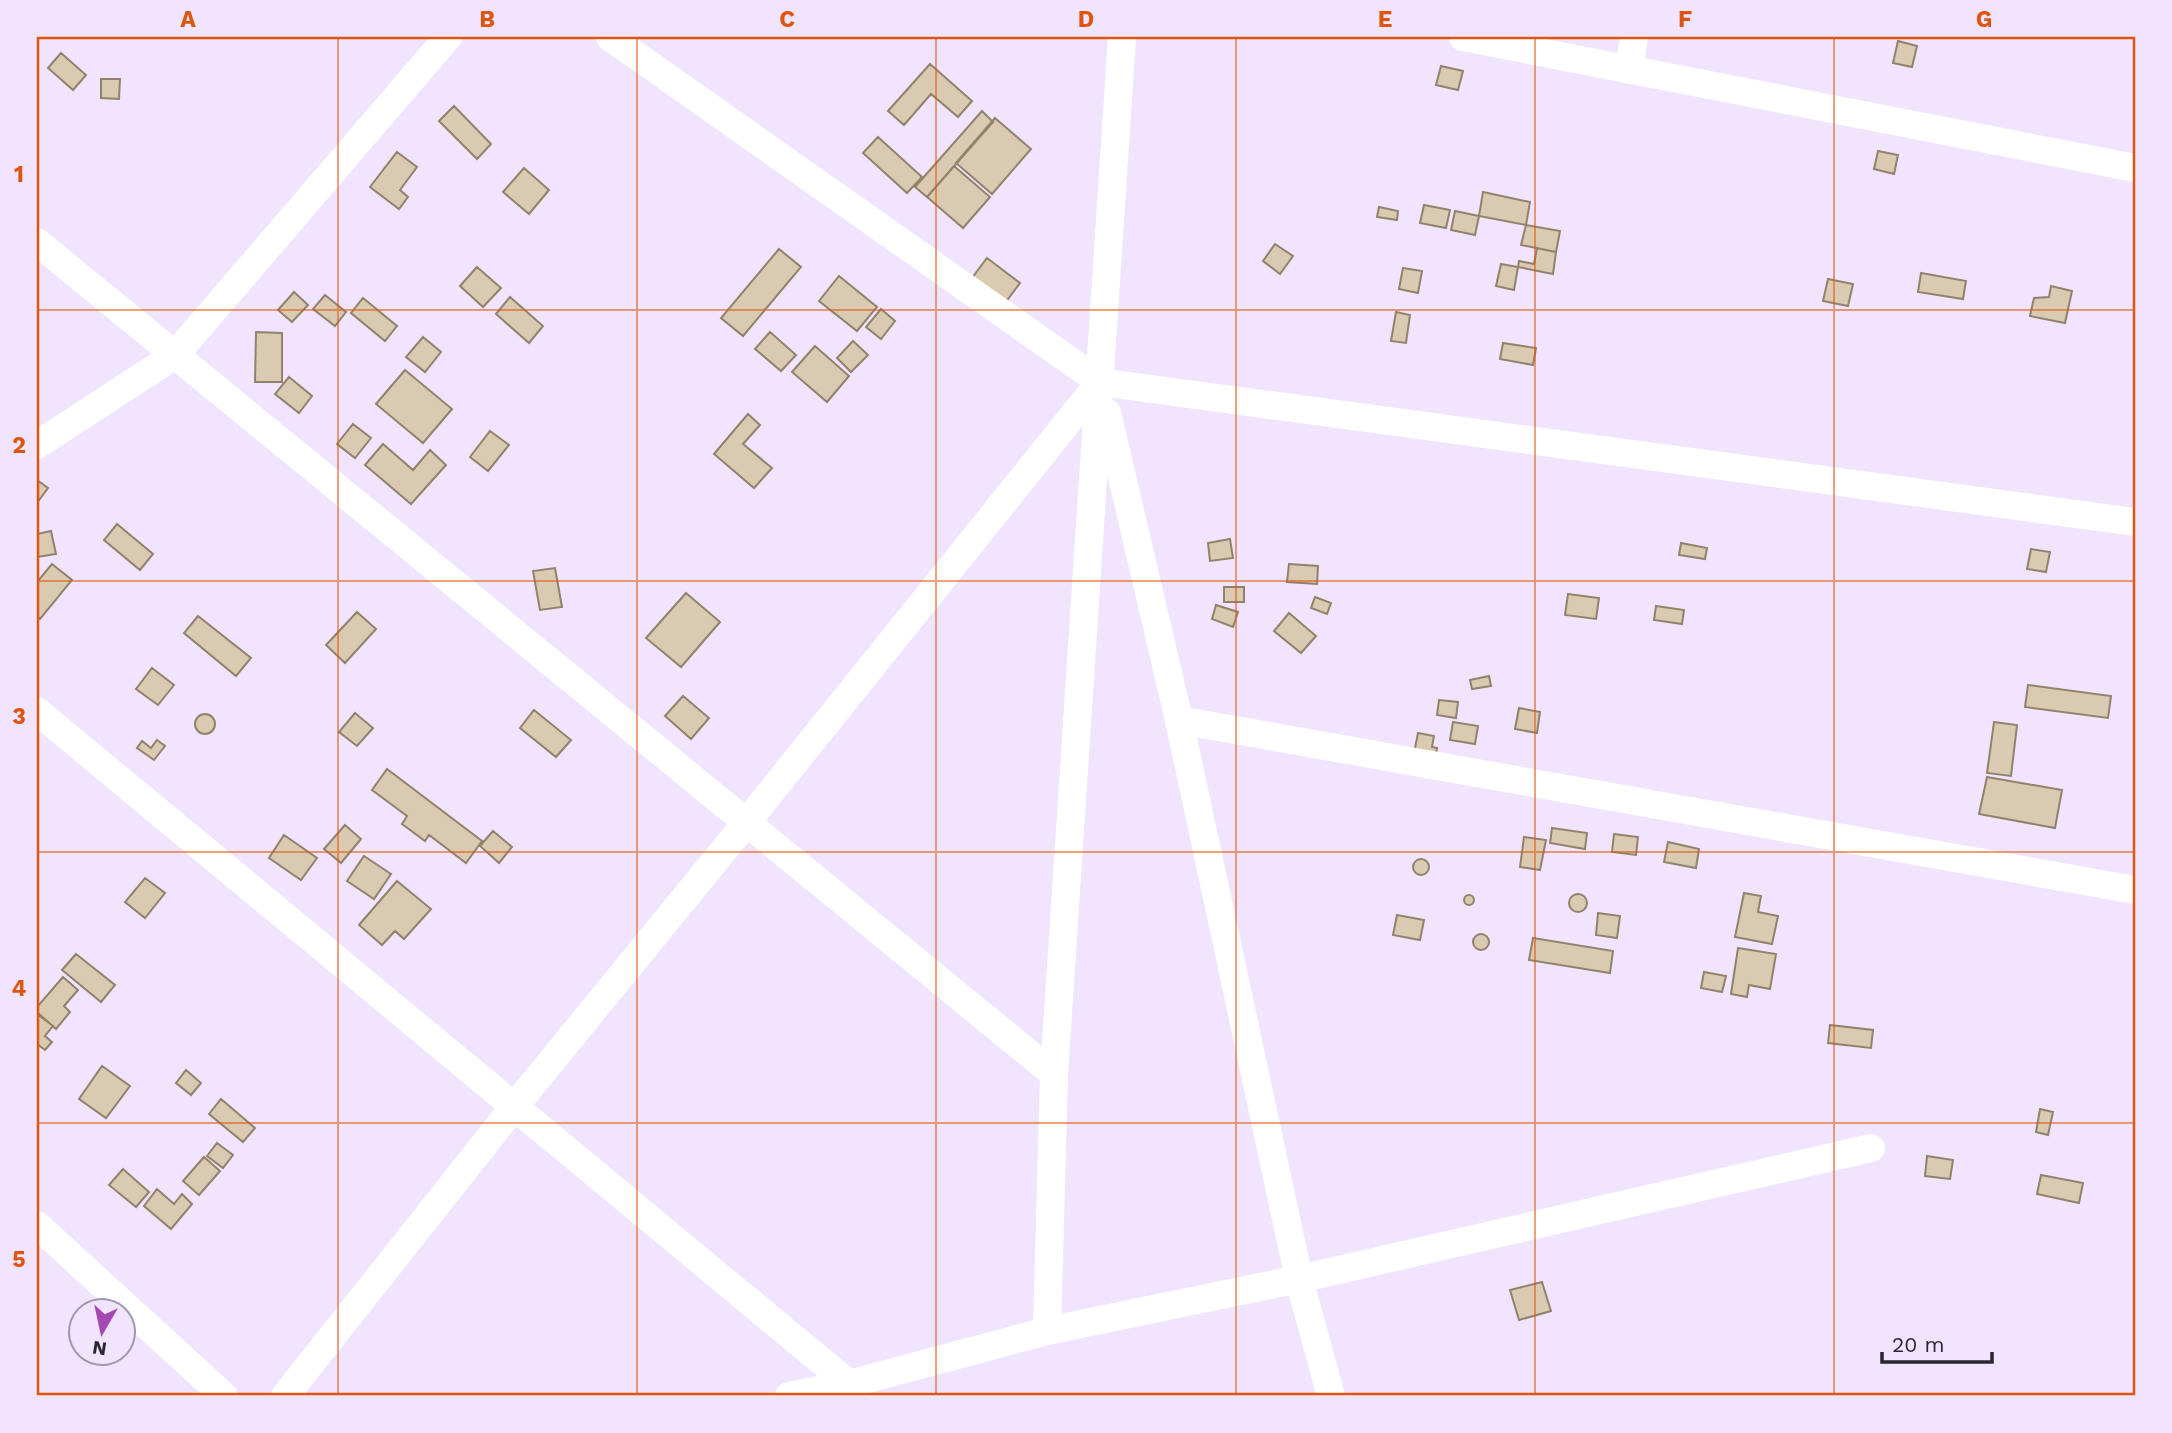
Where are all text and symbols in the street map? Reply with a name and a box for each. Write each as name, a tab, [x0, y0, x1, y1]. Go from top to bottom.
text: A	[180, 6, 196, 33]
text: B	[479, 6, 495, 33]
text: C	[779, 6, 795, 33]
text: D	[1078, 6, 1094, 33]
text: E	[1378, 6, 1392, 33]
text: F	[1678, 6, 1692, 33]
text: G	[1976, 6, 1992, 33]
text: 1	[14, 161, 24, 188]
text: 2	[12, 432, 26, 459]
text: 3	[12, 703, 26, 730]
text: 4	[12, 975, 27, 1002]
text: 5	[12, 1246, 26, 1273]
north arrow	[66, 1296, 136, 1366]
scale bar	[1882, 1321, 1992, 1365]
text: 20 m	[1892, 1332, 1944, 1357]
text: N	[91, 1336, 108, 1361]

